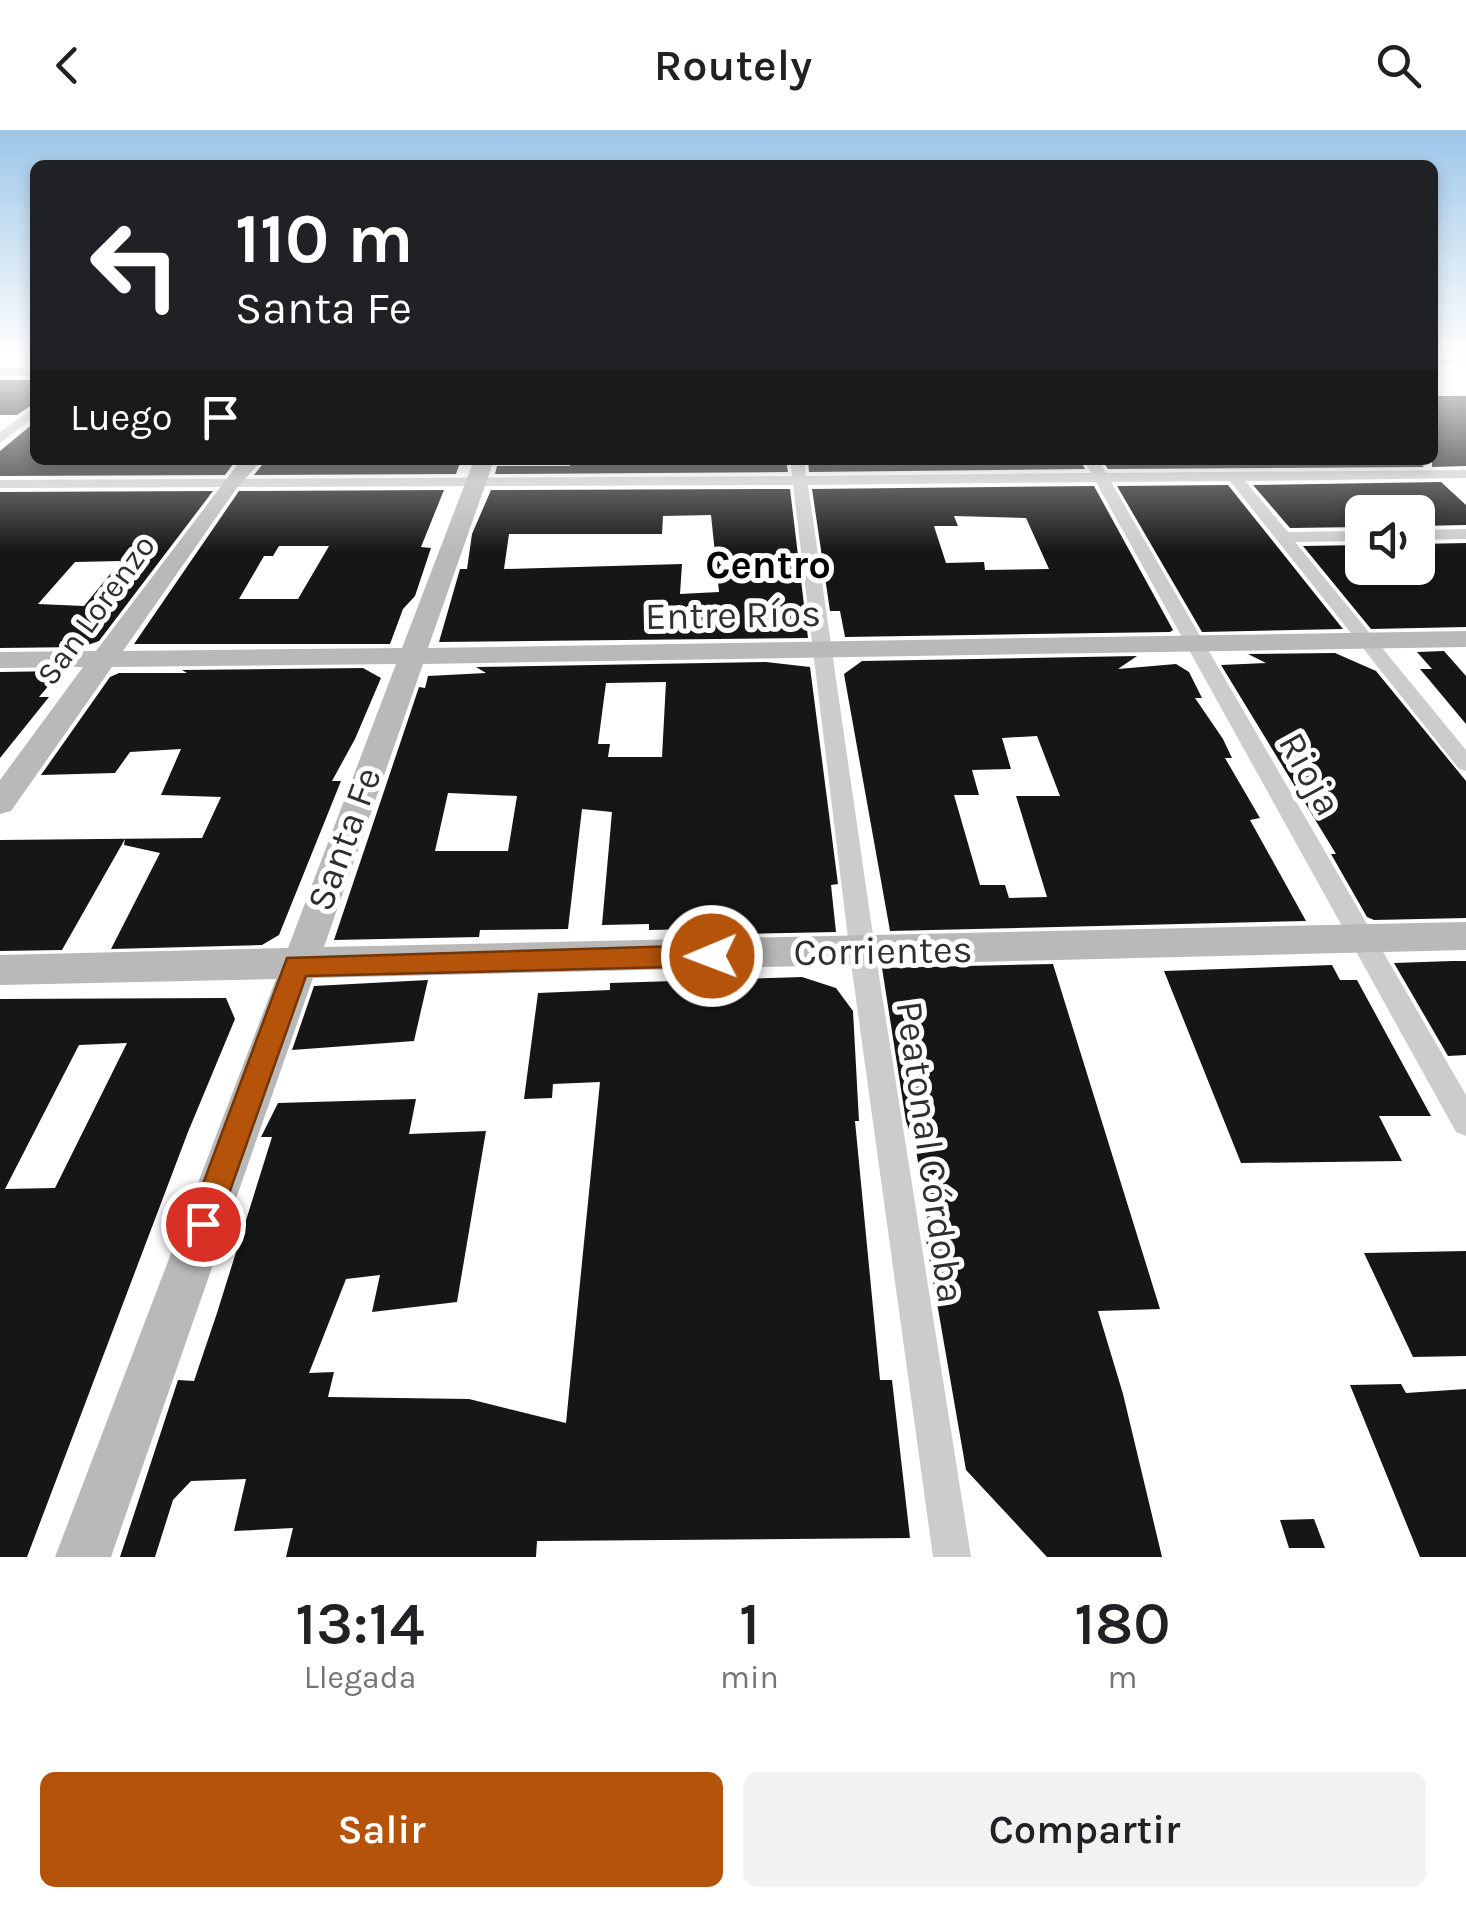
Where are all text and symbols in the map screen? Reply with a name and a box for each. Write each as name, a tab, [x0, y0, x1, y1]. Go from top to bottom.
icon: back	[40, 38, 95, 93]
icon: search	[1371, 38, 1426, 93]
text: Routely	[654, 39, 812, 91]
text: 110 m	[235, 198, 413, 280]
icon: left	[70, 200, 200, 330]
text: Santa Fe	[235, 282, 412, 334]
icon: arrive	[193, 390, 248, 445]
text: Luego	[70, 395, 173, 440]
map controls	[1345, 495, 1435, 585]
button: sound	[1345, 495, 1435, 585]
street label: San Lorenzo	[29, 528, 163, 692]
district label: Centro	[705, 541, 831, 588]
street label: Entre Ríos	[645, 591, 821, 639]
street label: Rioja	[1269, 725, 1351, 823]
street label: Santa Fe	[297, 761, 391, 917]
position arrow	[660, 904, 764, 1008]
street label: Corrientes	[793, 927, 973, 975]
street label: Peatonal Córdoba	[887, 998, 973, 1306]
pin	[161, 1182, 246, 1267]
icon: arrive	[176, 1197, 231, 1252]
text: 13:14	[295, 1589, 425, 1659]
text: 1	[739, 1589, 760, 1659]
text: 180	[1074, 1589, 1171, 1659]
text: Llegada	[304, 1659, 416, 1696]
text: min	[720, 1659, 779, 1696]
text: m	[1107, 1659, 1137, 1696]
button: Salir	[40, 1772, 723, 1887]
button: Compartir	[743, 1772, 1426, 1887]

